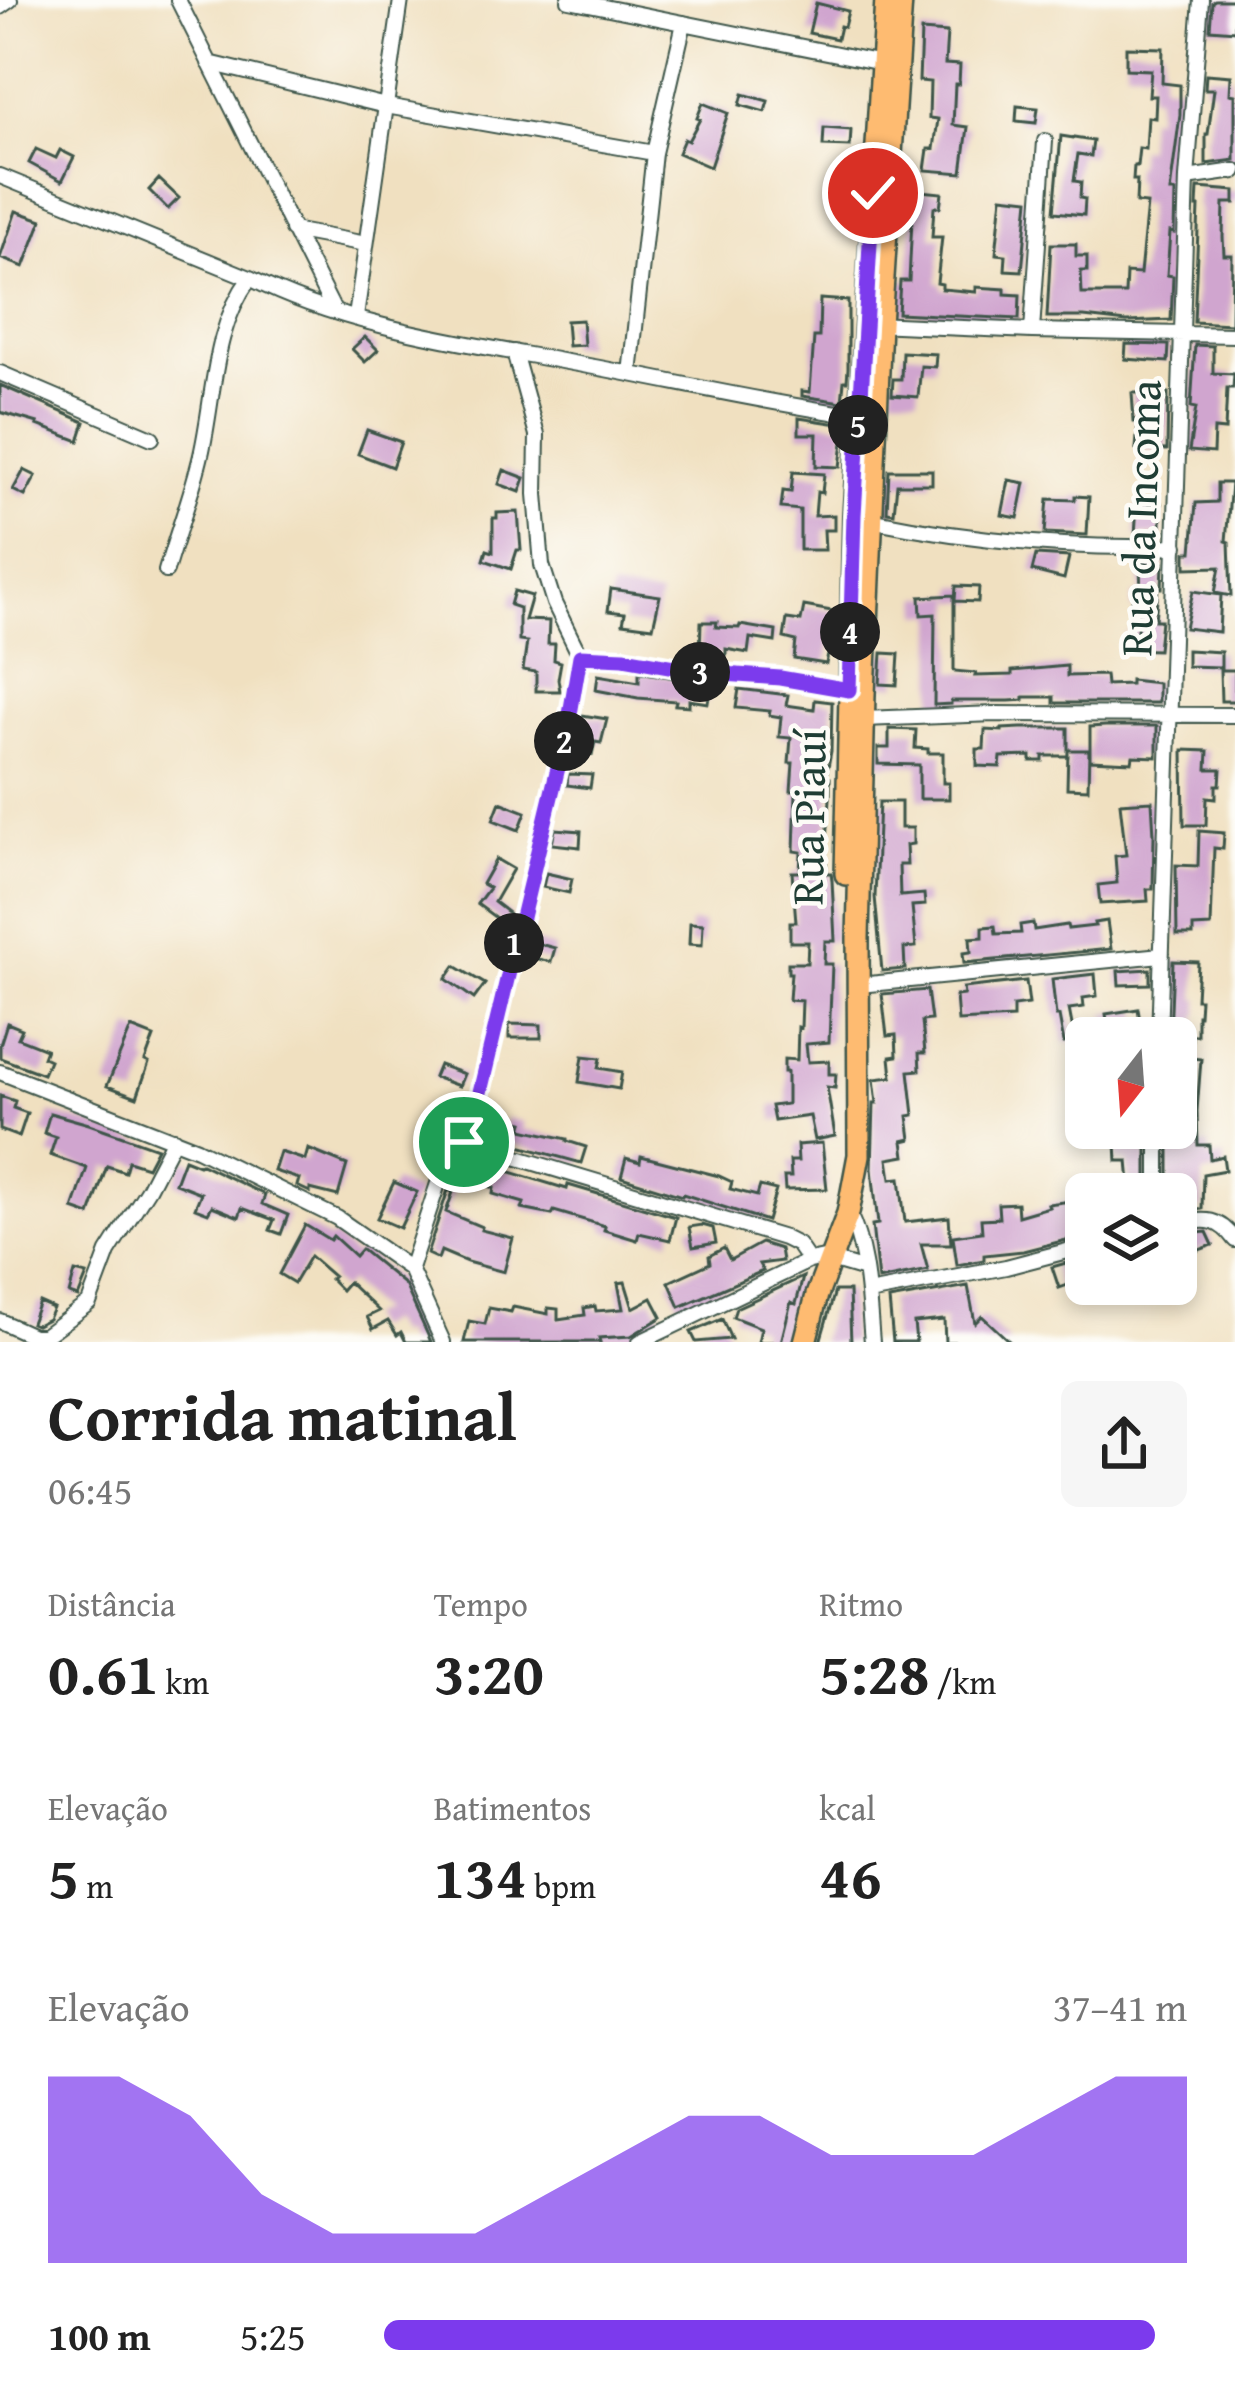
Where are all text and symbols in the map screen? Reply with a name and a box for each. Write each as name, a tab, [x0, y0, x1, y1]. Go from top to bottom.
pin	[822, 142, 924, 244]
icon: check	[840, 160, 906, 226]
street label: Rua da Incoma	[1102, 379, 1177, 657]
pin: 5	[828, 395, 888, 455]
text: 5	[849, 401, 867, 449]
pin: 4	[820, 602, 880, 662]
text: 4	[841, 608, 859, 656]
pin: 3	[670, 642, 730, 702]
text: 3	[691, 648, 709, 696]
pin: 2	[534, 711, 594, 771]
text: 2	[555, 717, 573, 765]
street label: Rua Piauí	[773, 727, 842, 906]
pin: 1	[484, 913, 544, 973]
text: 1	[505, 919, 523, 967]
north arrow	[1065, 1017, 1197, 1149]
map controls	[1065, 1017, 1197, 1305]
pin	[413, 1091, 515, 1193]
icon: arrive	[431, 1109, 497, 1175]
button: layers	[1065, 1173, 1197, 1305]
text: Corrida matinal	[48, 1367, 517, 1464]
button: share	[1061, 1381, 1187, 1507]
text: 06:45	[48, 1461, 133, 1518]
text: Distância	[48, 1580, 176, 1628]
text: Tempo	[434, 1580, 528, 1628]
text: Ritmo	[819, 1580, 903, 1628]
text: 0.61	[48, 1628, 158, 1716]
text: 3:20	[434, 1628, 544, 1716]
text: 5:28	[819, 1628, 930, 1716]
text: km	[158, 1658, 209, 1706]
text: /km	[930, 1658, 996, 1706]
text: Elevação	[48, 1784, 168, 1832]
text: Batimentos	[434, 1784, 591, 1832]
text: kcal	[819, 1784, 876, 1832]
text: 5	[48, 1832, 79, 1920]
text: 134	[434, 1832, 527, 1920]
text: 46	[819, 1832, 882, 1920]
text: m	[79, 1862, 113, 1910]
text: bpm	[527, 1862, 596, 1910]
text: Elevação	[48, 1978, 190, 2035]
text: 37–41 m	[1053, 1978, 1187, 2035]
text: 100 m	[48, 2307, 151, 2364]
text: 5:25	[240, 2307, 306, 2364]

